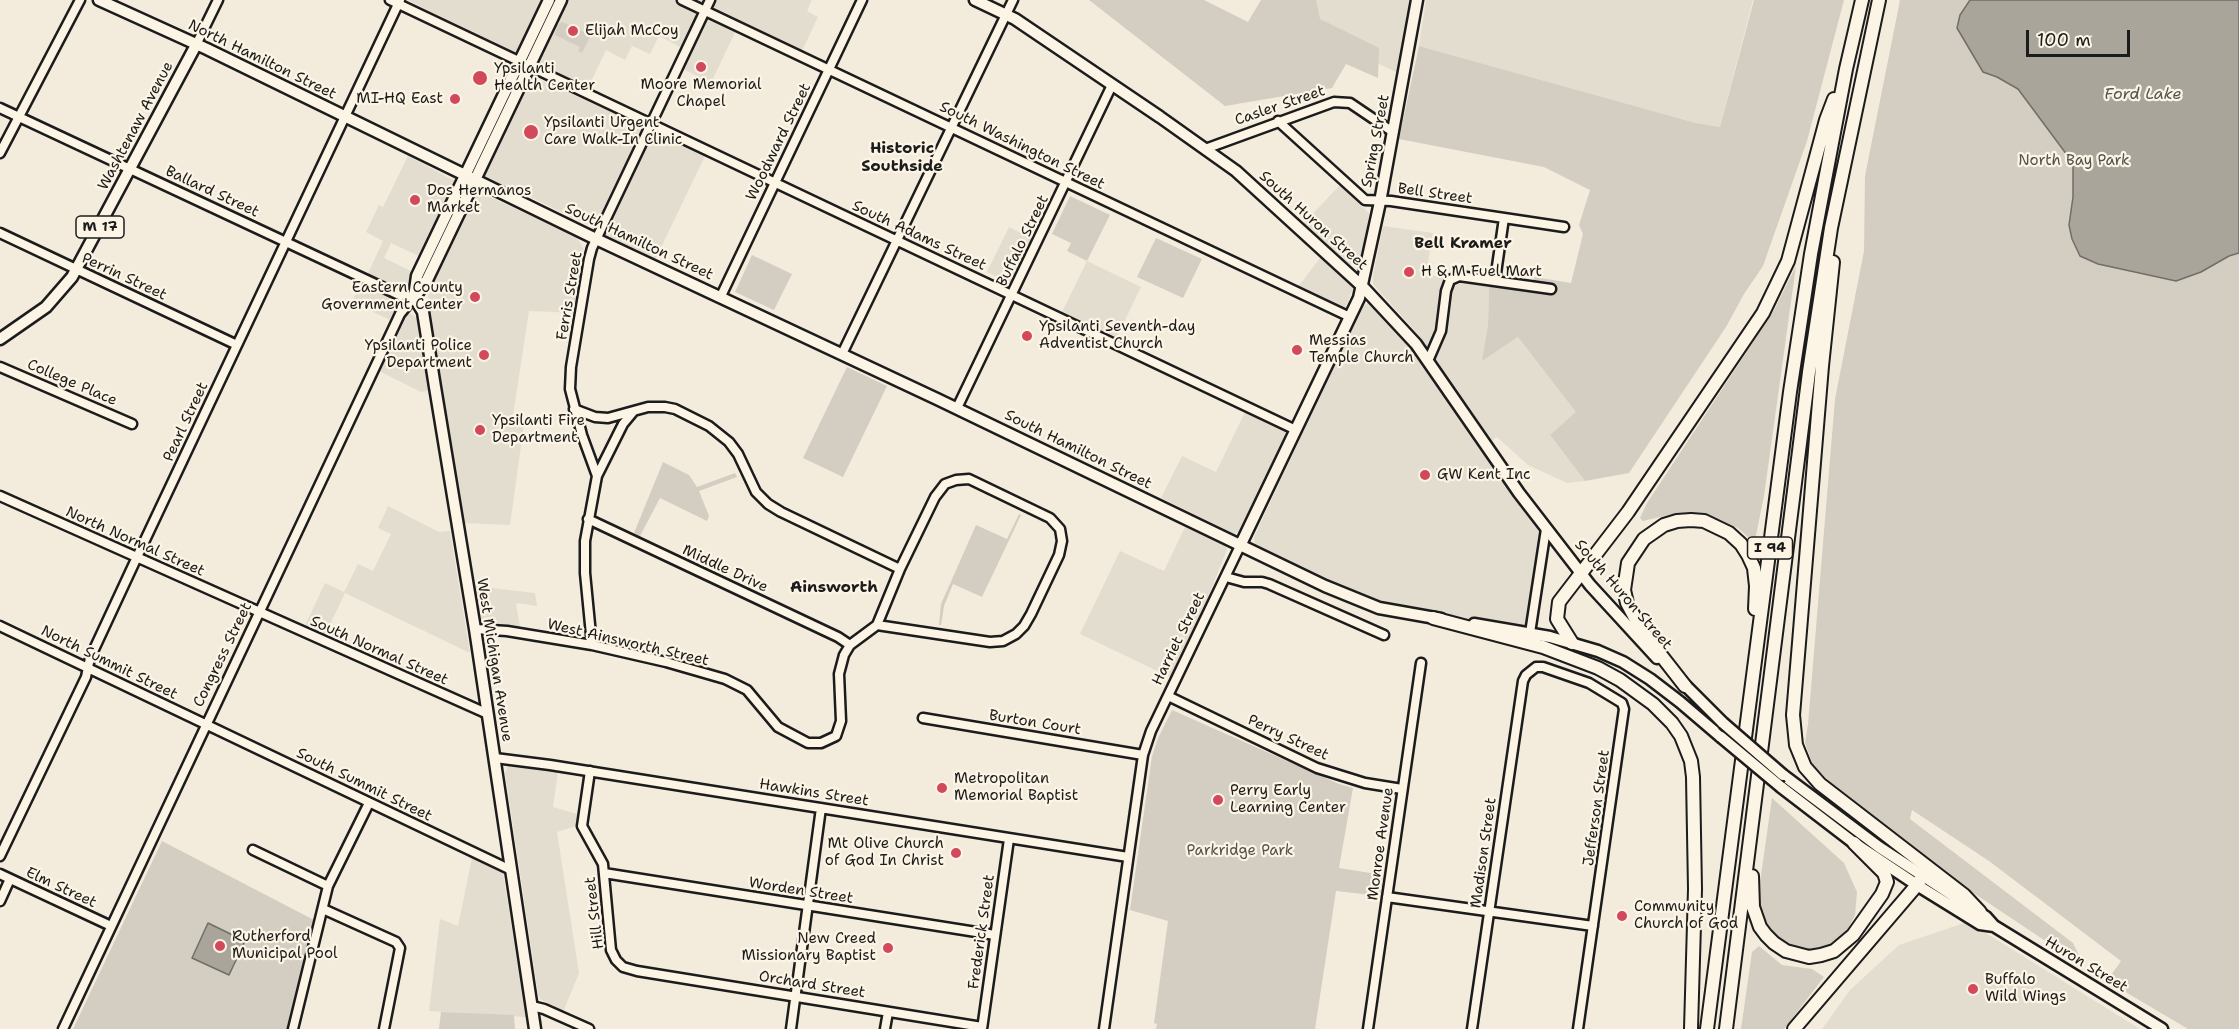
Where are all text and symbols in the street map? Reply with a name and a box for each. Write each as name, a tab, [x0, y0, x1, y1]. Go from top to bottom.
street label: North Hamilton Street	[185, 16, 339, 104]
scale bar	[2029, 18, 2132, 56]
place label: Elijah McCoy	[585, 22, 679, 40]
marker: Elijah McCoy	[566, 24, 580, 38]
text: 100 m	[2037, 28, 2091, 52]
street label: Washtenaw Avenue	[94, 59, 178, 193]
place label: Ypsilanti Health Center	[494, 60, 595, 95]
marker: Moore Memorial Chapel	[694, 60, 708, 74]
marker: Ypsilanti Health Center	[471, 69, 489, 87]
place label: Moore Memorial Chapel	[641, 76, 761, 111]
street label: Woodward Street	[743, 80, 815, 204]
street label: Casler Street	[1232, 82, 1328, 130]
water label: Ford Lake	[2104, 85, 2182, 105]
place label: MI-HQ East	[356, 90, 443, 108]
marker: MI-HQ East	[448, 92, 462, 106]
street label: Spring Street	[1358, 93, 1394, 189]
street label: South Washington Street	[936, 98, 1108, 194]
place label: Ypsilanti Urgent Care Walk-In Clinic	[544, 114, 682, 149]
marker: Ypsilanti Urgent Care Walk-In Clinic	[522, 123, 540, 141]
district label: Historic Southside	[861, 139, 943, 177]
park label: North Bay Park	[2018, 152, 2130, 170]
street label: Ballard Street	[162, 162, 262, 222]
street label: South Huron Street	[1255, 168, 1371, 274]
street label: Bell Street	[1396, 180, 1474, 208]
place label: Dos Hermanos Market	[427, 182, 531, 217]
street label: Buffalo Street	[993, 192, 1053, 290]
marker: Dos Hermanos Market	[408, 193, 422, 207]
street label: South Adams Street	[849, 197, 989, 275]
street label: South Hamilton Street	[562, 200, 716, 284]
road number: M 17	[76, 216, 124, 238]
district label: Bell Kramer	[1414, 234, 1512, 254]
street label: Perrin Street	[79, 249, 169, 305]
street label: Ferris Street	[553, 250, 587, 342]
place label: H & M Fuel Mart	[1421, 263, 1542, 281]
marker: H & M Fuel Mart	[1402, 265, 1416, 279]
place label: Eastern County Government Center	[321, 279, 463, 314]
marker: Eastern County Government Center	[468, 290, 482, 304]
place label: Ypsilanti Seventh-day Adventist Church	[1039, 318, 1195, 353]
marker: Ypsilanti Seventh-day Adventist Church	[1020, 329, 1034, 343]
place label: Messias Temple Church	[1309, 332, 1414, 367]
place label: Ypsilanti Police Department	[365, 337, 472, 372]
marker: Messias Temple Church	[1290, 343, 1304, 357]
marker: Ypsilanti Police Department	[477, 348, 491, 362]
street label: College Place	[24, 356, 120, 410]
street label: Pearl Street	[160, 379, 212, 465]
street label: South Hamilton Street	[1001, 406, 1155, 494]
place label: Ypsilanti Fire Department	[492, 412, 585, 447]
marker: Ypsilanti Fire Department	[473, 423, 487, 437]
place label: GW Kent Inc	[1437, 466, 1531, 484]
marker: GW Kent Inc	[1418, 468, 1432, 482]
street label: North Normal Street	[63, 503, 207, 581]
street label: South Huron Street	[1570, 536, 1676, 654]
road number: I 94	[1748, 537, 1792, 559]
street label: Middle Drive	[679, 541, 771, 597]
street label: West Michigan Avenue	[472, 577, 516, 743]
district label: Ainsworth	[790, 578, 878, 598]
street label: Harriet Street	[1149, 590, 1209, 688]
street label: Congress Street	[190, 600, 256, 710]
street label: South Normal Street	[307, 612, 451, 690]
street label: West Ainsworth Street	[545, 616, 711, 670]
street label: North Summit Street	[38, 622, 180, 704]
street label: Burton Court	[988, 707, 1082, 739]
street label: Perry Street	[1245, 711, 1331, 765]
street label: South Summit Street	[293, 744, 435, 826]
street label: Jefferson Street	[1580, 749, 1614, 867]
place label: Metropolitan Memorial Baptist	[954, 770, 1078, 805]
street label: Hawkins Street	[758, 775, 870, 811]
marker: Metropolitan Memorial Baptist	[935, 781, 949, 795]
place label: Perry Early Learning Center	[1230, 782, 1346, 817]
street label: Monroe Avenue	[1364, 786, 1398, 902]
marker: Perry Early Learning Center	[1211, 793, 1225, 807]
street label: Madison Street	[1467, 796, 1501, 910]
place label: Mt Olive Church of God In Christ	[825, 835, 944, 870]
park label: Parkridge Park	[1187, 842, 1293, 860]
marker: Mt Olive Church of God In Christ	[949, 846, 963, 860]
street label: Elm Street	[23, 864, 99, 912]
street label: Worden Street	[748, 874, 854, 908]
street label: Frederick Street	[965, 874, 999, 990]
street label: Hill Street	[582, 876, 608, 950]
place label: Community Church of God	[1634, 898, 1738, 933]
marker: Community Church of God	[1615, 909, 1629, 923]
place label: Rutherford Municipal Pool	[232, 928, 338, 963]
place label: New Creed Missionary Baptist	[741, 930, 876, 965]
street label: Huron Street	[2041, 933, 2131, 997]
marker: Rutherford Municipal Pool	[213, 939, 227, 953]
marker: New Creed Missionary Baptist	[881, 941, 895, 955]
street label: Orchard Street	[757, 968, 867, 1002]
place label: Buffalo Wild Wings	[1985, 971, 2066, 1006]
marker: Buffalo Wild Wings	[1966, 982, 1980, 996]

